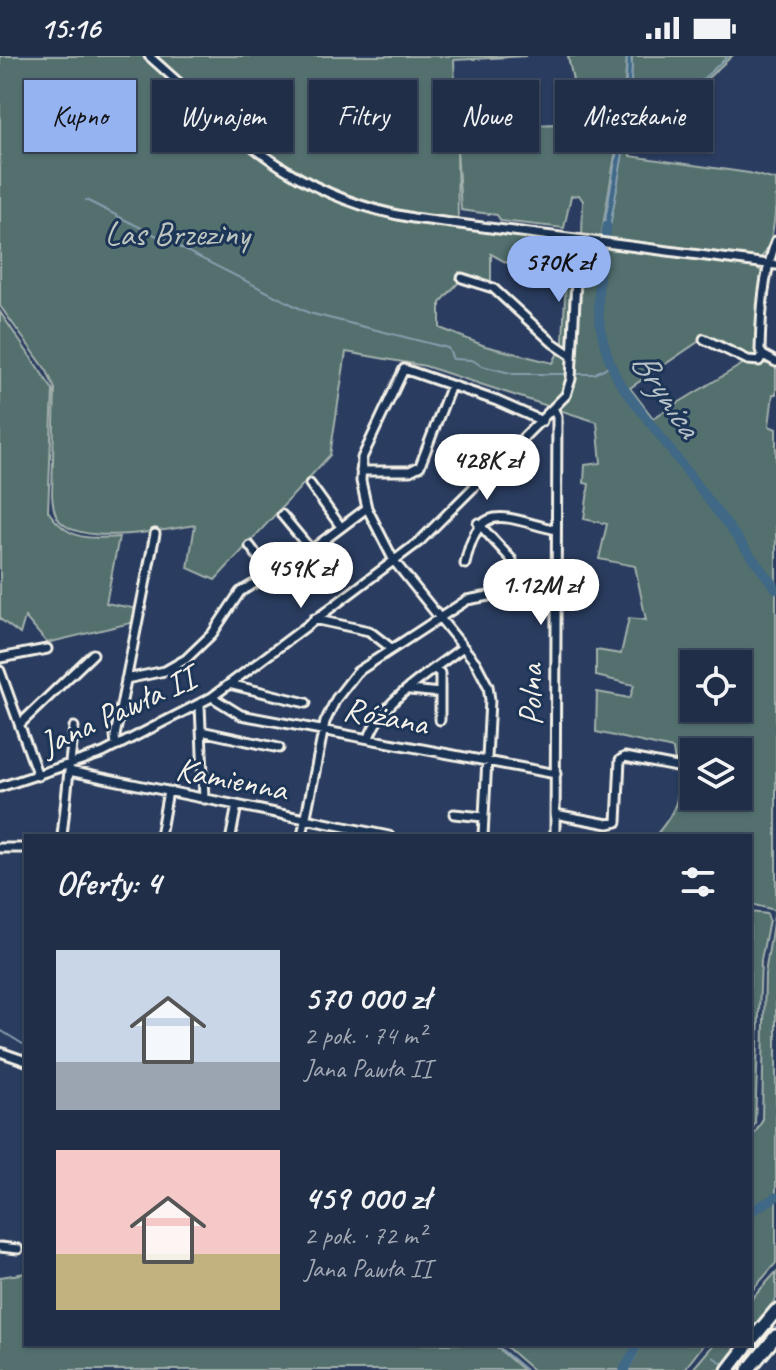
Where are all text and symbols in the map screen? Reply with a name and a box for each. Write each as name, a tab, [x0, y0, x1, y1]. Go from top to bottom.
text: 15:16	[40, 9, 100, 47]
chip: Kupno	[24, 80, 136, 152]
chip: Wynajem	[152, 80, 293, 152]
chip: Filtry	[309, 80, 417, 152]
chip: Nowe	[433, 80, 539, 152]
chip: Mieszkanie	[555, 80, 713, 152]
park label: Las Brzeziny	[105, 212, 253, 255]
pin: 570K zł	[485, 236, 633, 304]
text: 570K zł	[525, 245, 593, 278]
water label: Brynica	[621, 342, 714, 448]
pin: 428K zł	[413, 434, 561, 502]
text: 428K zł	[453, 443, 521, 476]
pin: 459K zł	[227, 542, 375, 610]
text: 459K zł	[267, 551, 335, 584]
pin: 1.12M zł	[458, 559, 624, 627]
text: 1.12M zł	[501, 568, 581, 601]
map controls	[680, 650, 752, 810]
button: locate	[680, 650, 752, 722]
street label: Jana Pawła II	[31, 653, 208, 766]
street label: Polna	[509, 662, 552, 726]
street label: Różana	[340, 686, 434, 745]
button: layers	[680, 738, 752, 810]
street label: Kamienna	[173, 747, 293, 811]
icon: filters	[676, 860, 720, 904]
text: Oferty: 4	[56, 861, 161, 904]
text: 570 000 zł	[304, 976, 430, 1019]
icon: home	[120, 982, 216, 1078]
text: 2 pok. · 74 m²	[304, 1019, 426, 1052]
text: Jana Pawła II	[304, 1052, 431, 1085]
text: 459 000 zł	[304, 1176, 430, 1219]
icon: home	[120, 1182, 216, 1278]
text: 2 pok. · 72 m²	[304, 1219, 426, 1252]
text: Jana Pawła II	[304, 1252, 431, 1285]

